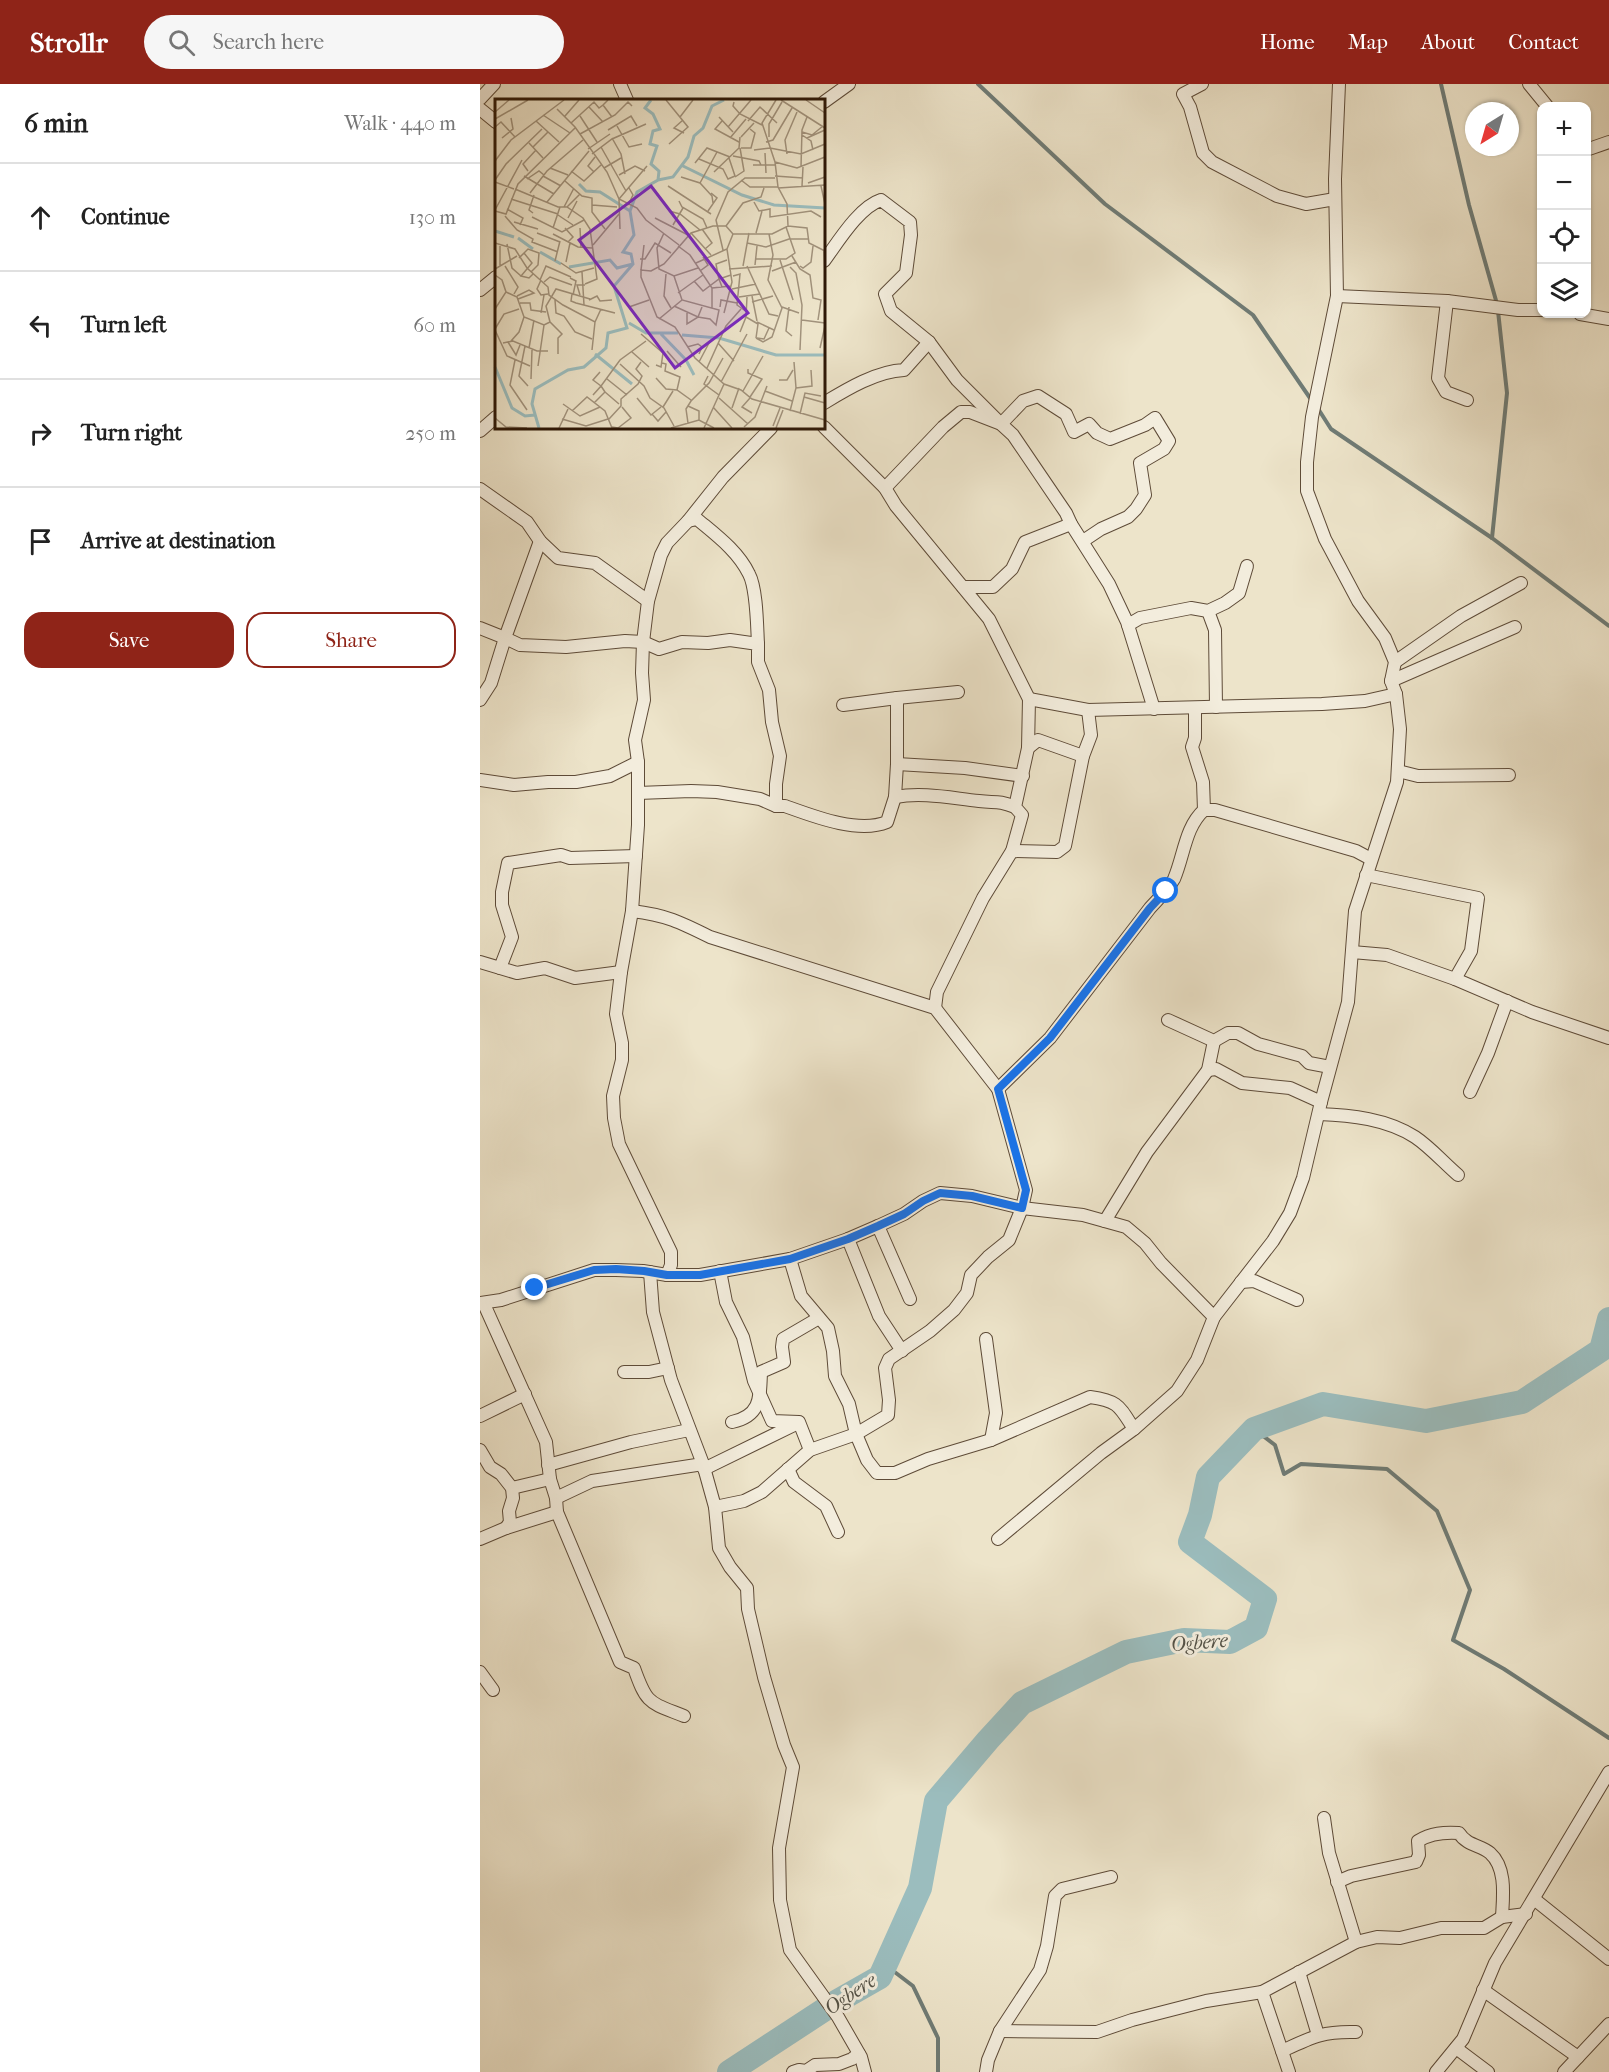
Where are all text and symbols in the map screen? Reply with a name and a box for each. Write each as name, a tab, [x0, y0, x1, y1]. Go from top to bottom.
search box	[144, 15, 564, 69]
text: Strollr	[30, 26, 108, 59]
icon: search	[165, 26, 198, 59]
text: Search here	[213, 29, 324, 55]
text: Home	[1260, 30, 1315, 54]
text: Map	[1348, 30, 1388, 54]
text: About	[1421, 30, 1475, 54]
text: Contact	[1508, 30, 1579, 54]
inset map	[495, 99, 825, 429]
north arrow	[1465, 102, 1519, 156]
map controls	[1537, 102, 1591, 318]
button: +	[1537, 102, 1591, 156]
text: 6 min	[24, 108, 88, 139]
text: Walk · 440 m	[344, 112, 456, 135]
button: −	[1537, 156, 1591, 210]
icon: ahead	[24, 201, 57, 234]
text: Continue	[81, 204, 170, 230]
text: 130 m	[409, 206, 456, 229]
button: locate	[1537, 210, 1591, 264]
button: layers	[1537, 264, 1591, 318]
icon: left	[24, 309, 57, 342]
text: Turn left	[81, 312, 167, 338]
text: 60 m	[413, 314, 456, 337]
icon: right	[24, 417, 57, 450]
text: Turn right	[81, 420, 182, 446]
text: 250 m	[405, 422, 456, 445]
icon: arrive	[24, 525, 57, 558]
text: Arrive at destination	[81, 528, 275, 554]
button: Save	[24, 612, 234, 668]
button: Share	[246, 612, 456, 668]
route start	[1152, 877, 1178, 903]
route end	[521, 1274, 547, 1300]
water label: Ogbere	[1170, 1628, 1229, 1656]
water label: Ogbere	[820, 1968, 881, 2020]

